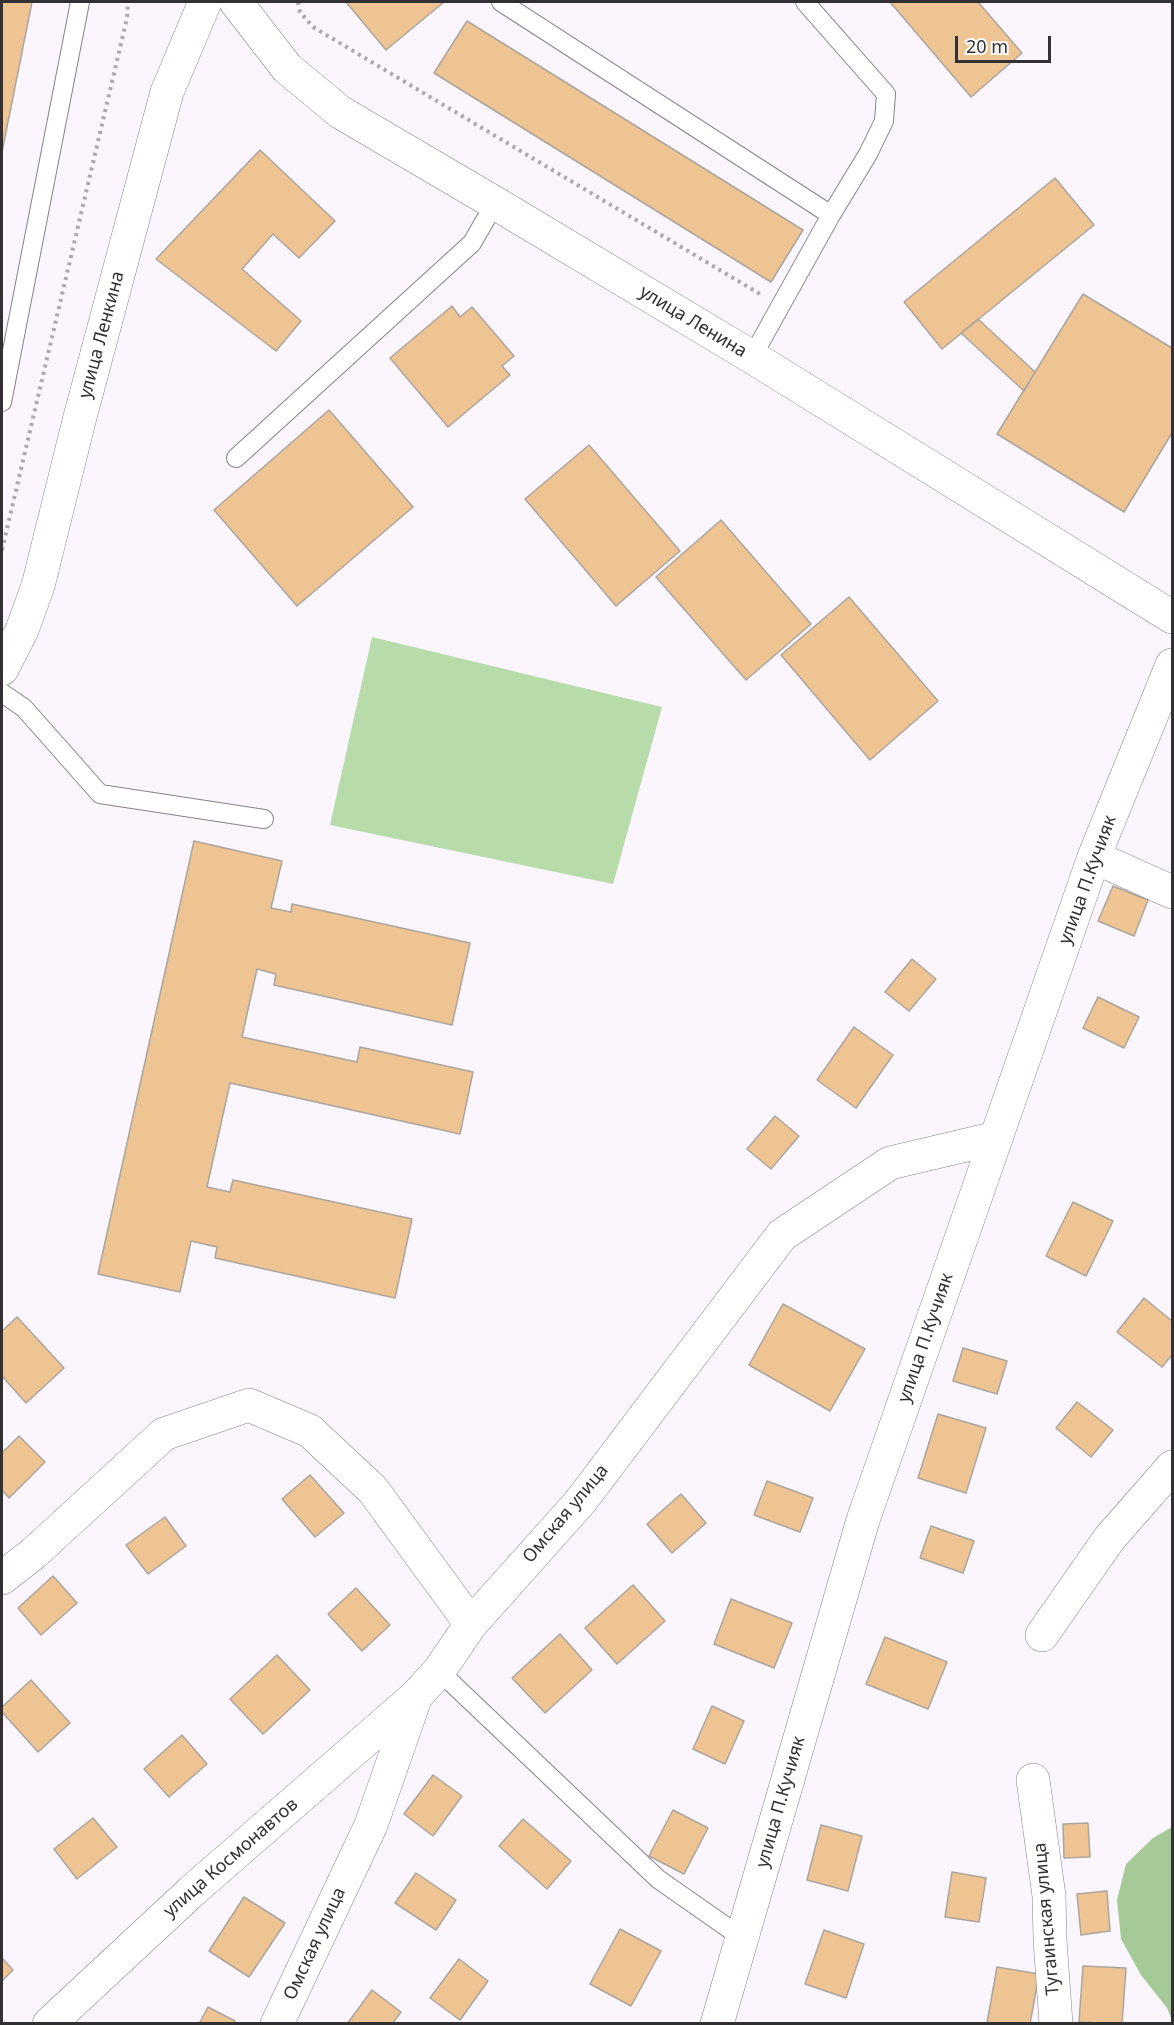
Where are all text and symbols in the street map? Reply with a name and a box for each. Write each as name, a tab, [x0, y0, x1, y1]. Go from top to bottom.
scale bar	[958, 24, 1054, 62]
text: 20 m	[966, 34, 1008, 58]
street label: улица Ленкина	[75, 269, 129, 401]
street label: улица Ленина	[635, 281, 751, 363]
street label: улица П.Кучияк	[1055, 813, 1121, 947]
street label: улица П.Кучияк	[894, 1270, 958, 1406]
street label: Омская улица	[519, 1460, 613, 1568]
street label: улица П.Кучияк	[752, 1734, 810, 1870]
street label: улица Космонавтов	[159, 1794, 303, 1922]
street label: Тугаинская улица	[1030, 1842, 1064, 1996]
street label: Омская улица	[279, 1884, 351, 2004]

